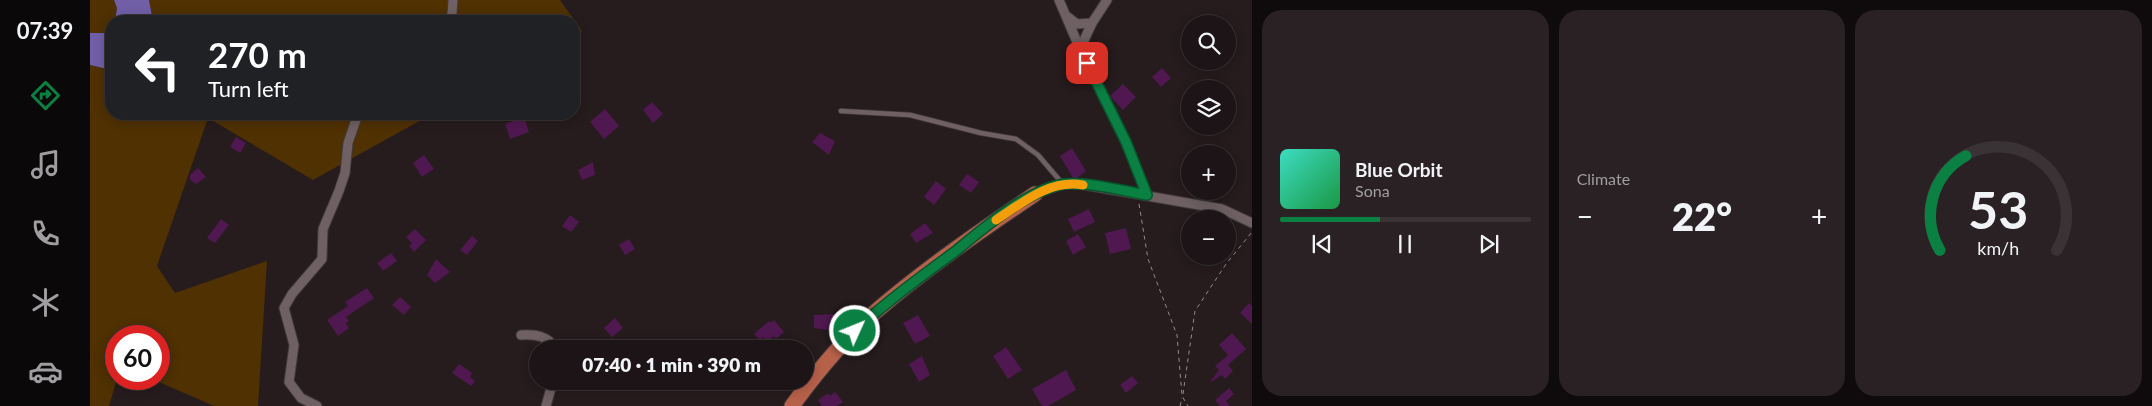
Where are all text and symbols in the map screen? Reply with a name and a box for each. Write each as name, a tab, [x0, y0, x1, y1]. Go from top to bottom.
map controls	[1181, 15, 1236, 265]
button: search	[1181, 15, 1236, 70]
text: 07:39	[17, 17, 73, 44]
text: 270 m	[208, 33, 307, 75]
icon: left	[125, 35, 190, 100]
pin	[1066, 42, 1108, 84]
icon: arrive	[1073, 49, 1101, 77]
text: Turn left	[208, 75, 289, 102]
icon: directions	[28, 78, 63, 113]
button: layers	[1181, 80, 1236, 135]
button: +	[1181, 145, 1236, 200]
icon: music	[28, 147, 63, 182]
text: Blue Orbit	[1355, 158, 1443, 181]
text: Climate	[1577, 169, 1630, 188]
text: 53	[1968, 178, 2029, 240]
text: Sona	[1355, 181, 1390, 200]
text: 22°	[1672, 193, 1732, 239]
text: −	[1577, 199, 1593, 233]
text: +	[1811, 199, 1827, 233]
button: −	[1181, 210, 1236, 265]
icon: phone	[28, 216, 63, 251]
icon: previous	[1308, 230, 1336, 258]
icon: pause	[1391, 230, 1419, 258]
icon: next	[1475, 230, 1503, 258]
text: km/h	[1978, 237, 2020, 259]
icon: climate	[28, 285, 63, 320]
position arrow	[828, 304, 880, 356]
speed limit sign: 60	[105, 325, 170, 390]
text: 07:40 · 1 min · 390 m	[582, 353, 761, 376]
icon: car	[28, 354, 63, 389]

